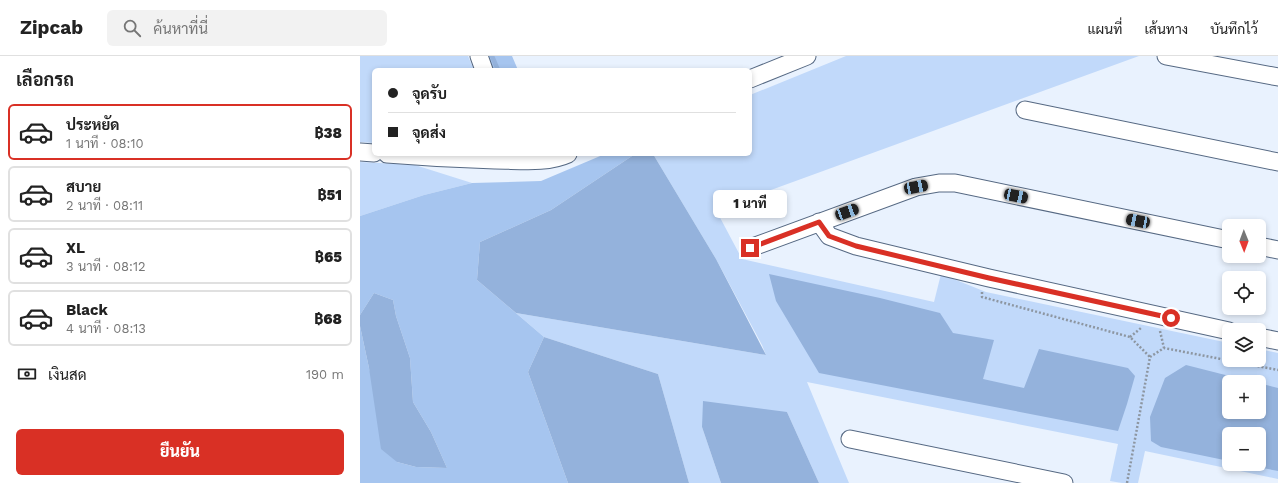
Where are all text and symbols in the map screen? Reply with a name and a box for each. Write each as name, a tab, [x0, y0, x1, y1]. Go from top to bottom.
search box	[107, 10, 387, 46]
text: Zipcab	[20, 16, 83, 39]
icon: search	[121, 17, 143, 39]
text: ค้นหาที่นี่	[153, 20, 208, 38]
text: แผนที่	[1087, 21, 1122, 37]
text: เส้นทาง	[1144, 21, 1188, 37]
text: บันทึกไว้	[1210, 21, 1258, 37]
text: เลือกรถ	[16, 69, 74, 90]
text: จุดรับ	[412, 85, 447, 103]
icon: car	[18, 114, 54, 150]
text: ประหยัด	[66, 116, 119, 134]
text: ฿38	[314, 124, 342, 142]
text: จุดส่ง	[412, 124, 446, 142]
text: 1 นาที · 08:10	[66, 136, 144, 151]
icon: car	[18, 176, 54, 212]
text: สบาย	[66, 178, 101, 196]
car	[903, 179, 929, 195]
text: ฿51	[317, 186, 342, 204]
car	[1003, 188, 1029, 204]
callout: 1 นาที	[713, 190, 787, 218]
text: 1 นาที	[733, 196, 767, 211]
text: 2 นาที · 08:11	[66, 198, 143, 213]
car	[834, 202, 860, 222]
car	[1125, 213, 1151, 229]
north arrow	[1222, 219, 1266, 263]
map controls	[1222, 219, 1266, 471]
icon: car	[18, 238, 54, 274]
text: XL	[66, 239, 85, 257]
route end	[741, 239, 759, 257]
text: ฿65	[315, 248, 342, 266]
text: 3 นาที · 08:12	[66, 259, 146, 274]
button: locate	[1222, 271, 1266, 315]
icon: car	[18, 300, 54, 336]
text: Black	[66, 301, 108, 319]
route start	[1162, 309, 1180, 327]
text: ฿68	[314, 310, 342, 328]
text: 4 นาที · 08:13	[66, 321, 146, 336]
button: layers	[1222, 323, 1266, 367]
icon: cash	[16, 363, 38, 385]
text: เงินสด	[48, 366, 87, 384]
text: 190 m	[306, 367, 344, 382]
button: +	[1222, 375, 1266, 419]
button: −	[1222, 427, 1266, 471]
button: ยืนยัน	[16, 429, 344, 475]

